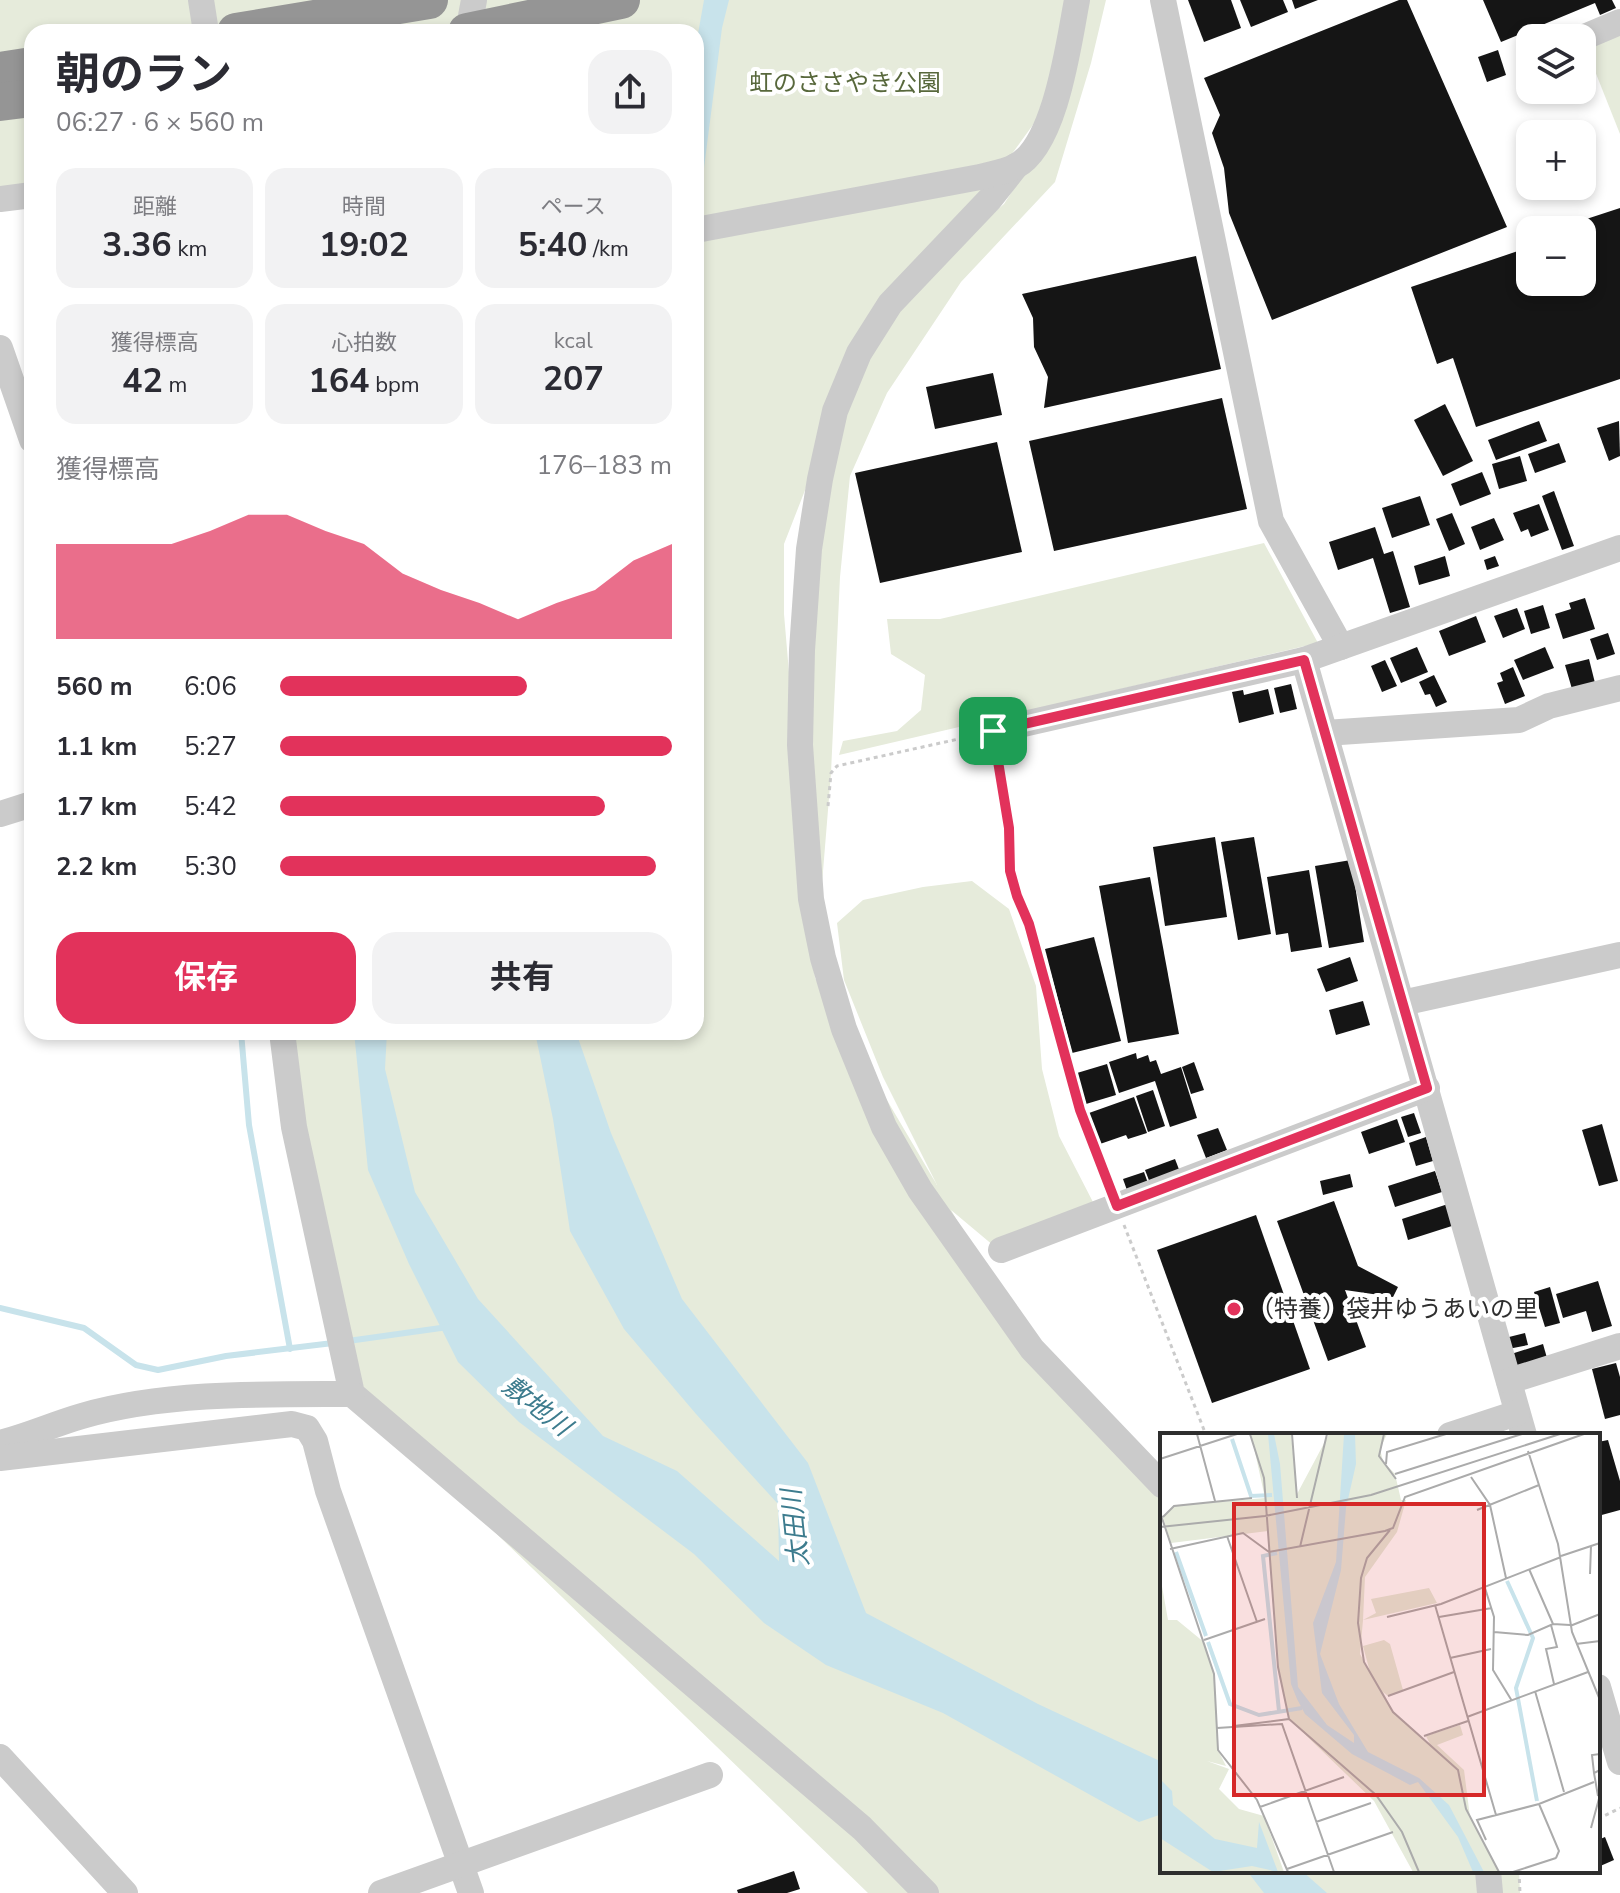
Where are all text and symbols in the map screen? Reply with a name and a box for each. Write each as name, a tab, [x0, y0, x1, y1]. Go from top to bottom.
map controls	[1516, 24, 1596, 296]
button: layers	[1516, 24, 1596, 104]
text: 朝のラン	[56, 45, 232, 105]
button: share	[588, 50, 672, 134]
park label: 虹のささやき公園	[749, 67, 941, 99]
text: 06:27 · 6 × 560 m	[56, 105, 264, 140]
button: +	[1516, 120, 1596, 200]
text: 距離	[133, 192, 177, 222]
text: 時間	[342, 192, 386, 222]
text: ペース	[541, 192, 606, 222]
button: −	[1516, 216, 1596, 296]
text: 3.36	[102, 222, 172, 268]
text: 19:02	[319, 222, 409, 268]
text: 5:40	[518, 222, 587, 268]
text: km	[172, 234, 207, 264]
text: /km	[587, 234, 629, 264]
text: kcal	[554, 326, 593, 356]
text: 獲得標高	[111, 328, 199, 358]
text: 心拍数	[331, 328, 397, 358]
text: 207	[543, 356, 604, 402]
text: 42	[122, 358, 163, 404]
text: 164	[308, 358, 370, 404]
text: m	[163, 370, 187, 400]
text: bpm	[370, 370, 420, 400]
text: 176–183 m	[536, 448, 672, 483]
text: 獲得標高	[56, 452, 160, 487]
text: 560 m	[56, 669, 133, 704]
text: 6:06	[184, 669, 237, 704]
pin	[959, 697, 1027, 765]
icon: arrive	[971, 709, 1015, 753]
text: 1.1 km	[56, 729, 137, 764]
text: 5:27	[184, 729, 237, 764]
text: 1.7 km	[56, 789, 137, 824]
text: 5:42	[184, 789, 237, 824]
text: 2.2 km	[56, 849, 137, 884]
text: 5:30	[184, 849, 237, 884]
button: 保存	[56, 932, 356, 1024]
button: 共有	[372, 932, 672, 1024]
place label: （特養）袋井ゆうあいの里	[1250, 1293, 1538, 1325]
marker: （特養）袋井ゆうあいの里	[1225, 1300, 1243, 1318]
water label: 敷地川	[495, 1369, 581, 1446]
inset map	[1160, 1433, 1600, 1873]
water label: 太田川	[774, 1484, 817, 1569]

